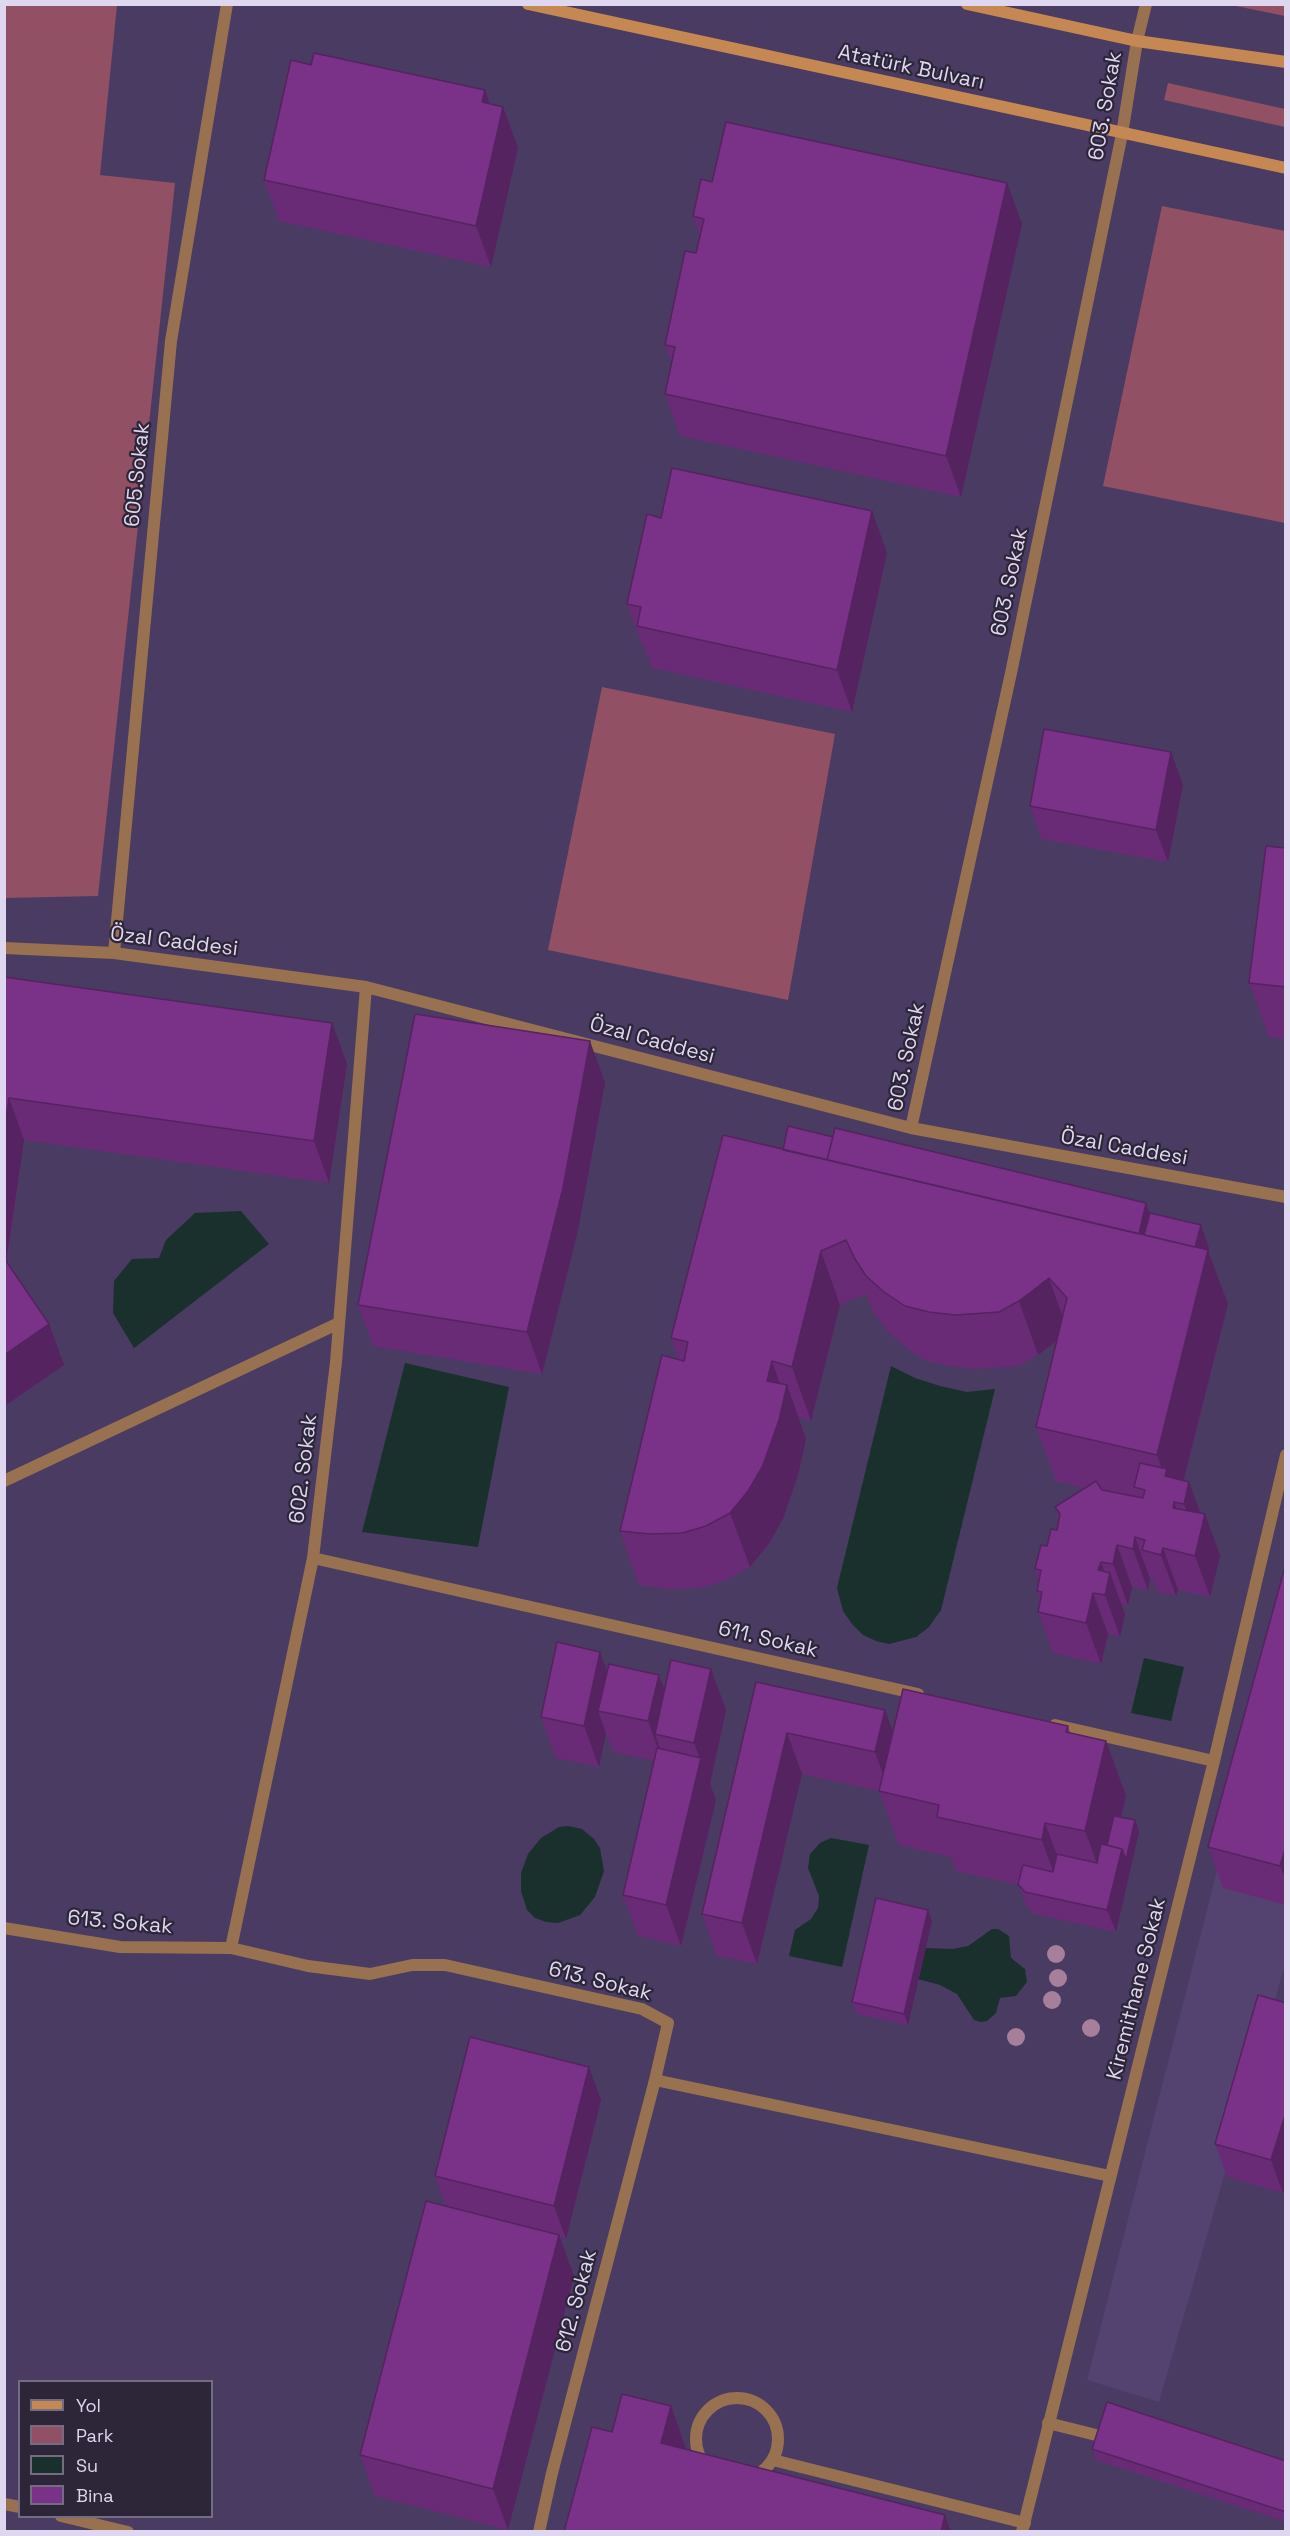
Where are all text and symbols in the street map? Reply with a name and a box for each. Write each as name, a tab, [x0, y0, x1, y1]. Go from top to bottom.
street label: Atatürk Bulvarı	[836, 40, 986, 96]
street label: 603. Sokak	[1084, 50, 1128, 162]
street label: 605.Sokak	[120, 422, 156, 528]
street label: 603. Sokak	[986, 526, 1034, 638]
street label: Özal Caddesi	[109, 922, 239, 962]
street label: 603. Sokak	[883, 1001, 931, 1113]
street label: Özal Caddesi	[587, 1012, 717, 1070]
street label: Özal Caddesi	[1059, 1124, 1189, 1172]
street label: 602. Sokak	[285, 1413, 323, 1525]
street label: 611. Sokak	[716, 1616, 820, 1664]
street label: Kiremithane Sokak	[1102, 1895, 1172, 2083]
street label: 613. Sokak	[66, 1906, 174, 1940]
street label: 613. Sokak	[546, 1957, 654, 2007]
street label: 612. Sokak	[551, 2247, 603, 2355]
legend	[18, 2380, 213, 2518]
text: Yol	[76, 2394, 101, 2417]
text: Park	[76, 2424, 113, 2447]
text: Su	[76, 2454, 98, 2477]
text: Bina	[76, 2484, 114, 2507]

